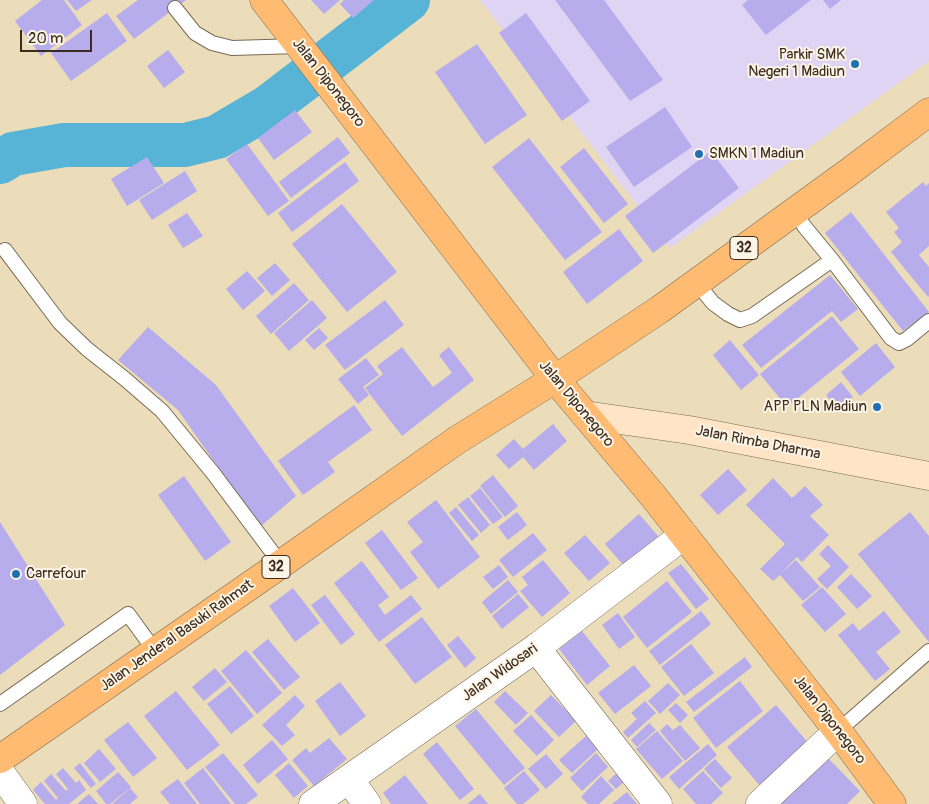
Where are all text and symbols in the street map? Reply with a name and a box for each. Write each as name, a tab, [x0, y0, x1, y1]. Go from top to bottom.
scale bar	[22, 20, 95, 52]
text: 20 m	[28, 29, 63, 48]
street label: Jalan Diponegoro	[288, 35, 368, 131]
place label: Parkir SMK Negeri 1 Madiun	[748, 46, 845, 81]
marker: Parkir SMK Negeri 1 Madiun	[849, 58, 861, 70]
place label: SMKN 1 Madiun	[709, 145, 804, 163]
marker: SMKN 1 Madiun	[693, 148, 705, 160]
road number: 32	[730, 237, 758, 260]
street label: Jalan Diponegoro	[535, 357, 617, 451]
place label: APP PLN Madiun	[763, 398, 867, 416]
marker: APP PLN Madiun	[871, 401, 883, 413]
street label: Jalan Rimba Dharma	[694, 422, 822, 464]
road number: 32	[262, 556, 290, 578]
place label: Carrefour	[26, 565, 86, 583]
marker: Carrefour	[10, 568, 22, 580]
street label: Jalan Jenderal Basuki Rahmat	[97, 576, 257, 696]
street label: Jalan Widosari	[459, 640, 541, 706]
street label: Jalan Diponegoro	[789, 672, 869, 768]

